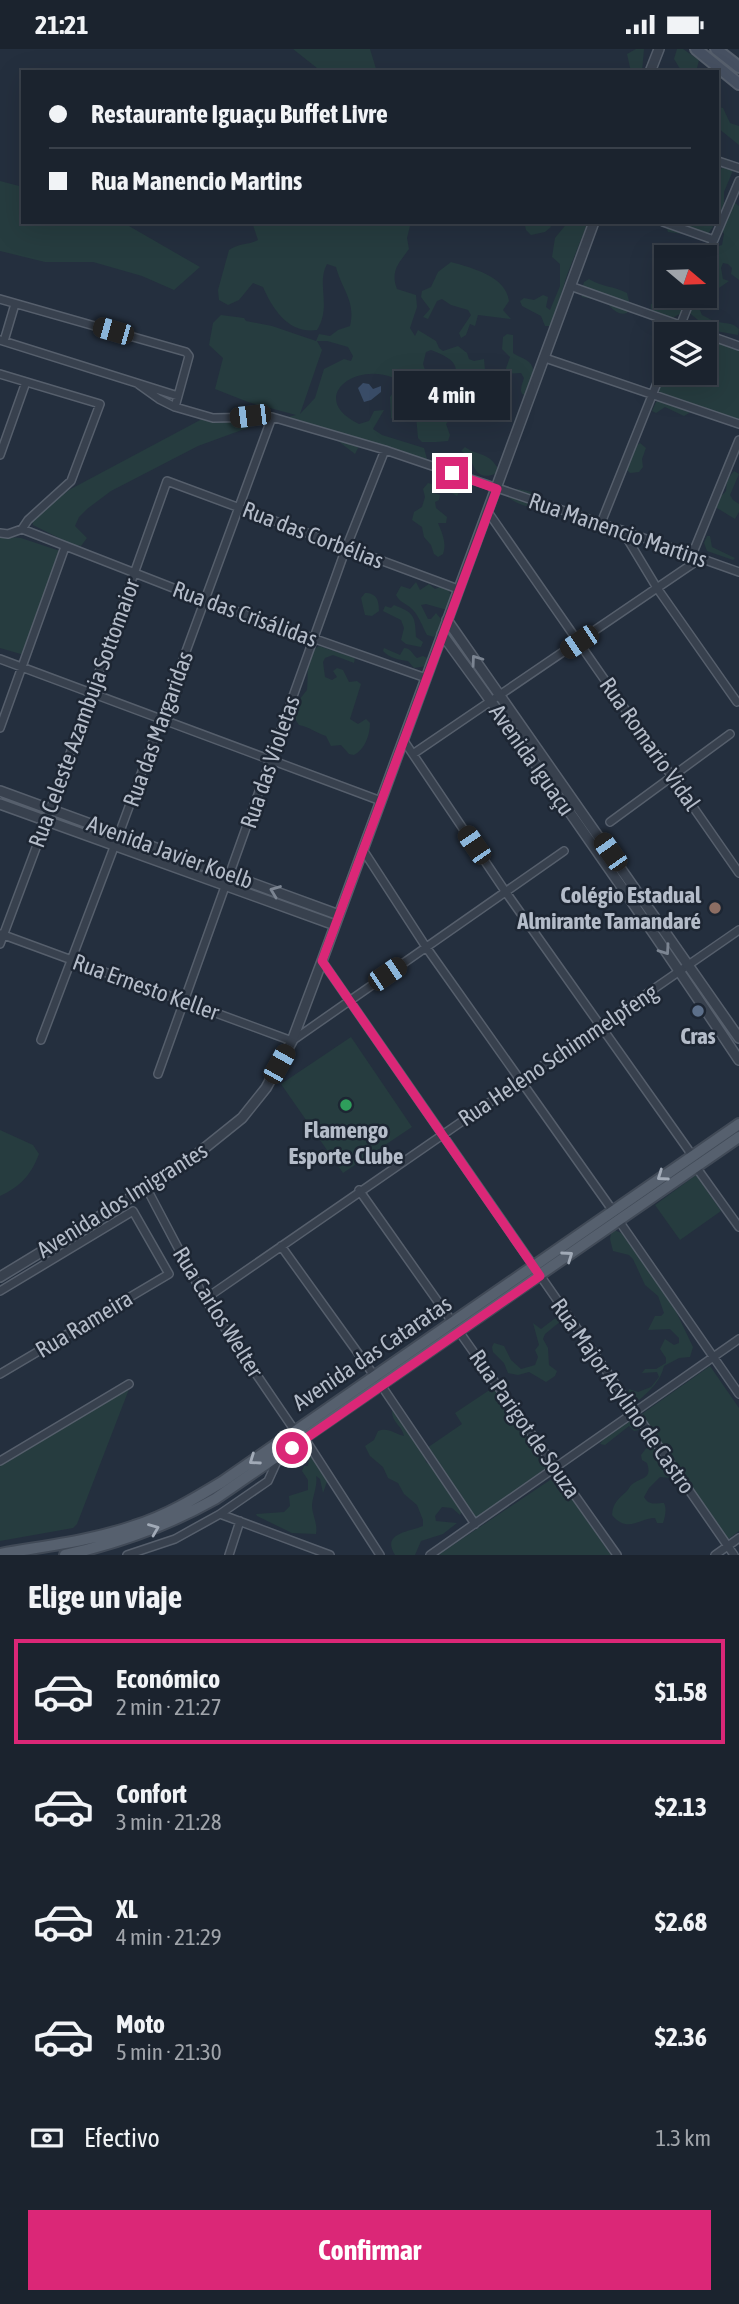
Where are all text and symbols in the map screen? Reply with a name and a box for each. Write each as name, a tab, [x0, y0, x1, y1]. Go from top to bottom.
text: 21:21	[35, 10, 89, 40]
text: Restaurante Iguaçu Buffet Livre	[91, 99, 388, 129]
text: Rua Manencio Martins	[91, 166, 302, 196]
north arrow	[654, 245, 718, 308]
map controls	[654, 245, 717, 385]
car	[90, 315, 137, 347]
button: layers	[654, 322, 717, 385]
callout: 4 min	[394, 371, 510, 421]
text: 4 min	[429, 382, 475, 408]
car	[228, 403, 273, 429]
route end	[436, 457, 468, 489]
street label: Rua Manencio Martins	[525, 487, 711, 573]
street label: Rua das Corbélias	[239, 496, 387, 574]
street label: Rua Celeste Azambuja Sottomaior	[23, 574, 145, 851]
street label: Rua das Crisálidas	[169, 576, 321, 652]
car	[556, 622, 603, 662]
street label: Rua das Margaridas	[118, 648, 198, 810]
one-way arrow	[472, 655, 484, 668]
street label: Rua Romario Vidal	[595, 673, 705, 815]
street label: Rua das Violetas	[235, 692, 305, 832]
street label: Avenida Iguaçu	[484, 700, 580, 820]
street label: Avenida Javier Koelb	[84, 810, 256, 894]
car	[454, 822, 495, 868]
car	[590, 829, 631, 875]
place label: Colégio Estadual Almirante Tamandaré	[516, 882, 702, 934]
one-way arrow	[269, 885, 282, 899]
marker: Colégio Estadual Almirante Tamandaré	[707, 900, 723, 916]
one-way arrow	[657, 942, 669, 955]
street label: Rua Ernesto Keller	[69, 949, 224, 1026]
car	[364, 954, 411, 994]
street label: Rua Heleno Schimmelpfeng	[453, 979, 663, 1131]
marker: Cras	[690, 1003, 706, 1019]
place label: Cras	[680, 1023, 716, 1049]
car	[260, 1041, 299, 1087]
marker: Flamengo Esporte Clube	[338, 1097, 354, 1113]
place label: Flamengo Esporte Clube	[288, 1117, 404, 1169]
street label: Avenida dos Imigrantes	[32, 1137, 212, 1263]
one-way arrow	[657, 1168, 670, 1180]
street label: Rua Carlos Welter	[168, 1242, 269, 1383]
one-way arrow	[560, 1252, 573, 1264]
street label: Rua Rameira	[31, 1285, 137, 1363]
street label: Avenida das Cataratas	[288, 1290, 456, 1416]
street label: Rua Major Acylino de Castro	[546, 1293, 700, 1499]
street label: Rua Parigot de Souza	[464, 1345, 586, 1503]
route start	[276, 1432, 308, 1464]
one-way arrow	[249, 1452, 262, 1464]
one-way arrow	[147, 1524, 159, 1538]
text: Elige un viaje	[28, 1578, 182, 1615]
icon: car	[32, 1660, 95, 1723]
text: Económico	[116, 1664, 220, 1694]
text: $1.58	[655, 1677, 707, 1707]
text: 2 min · 21:27	[116, 1694, 222, 1720]
icon: car	[32, 1775, 95, 1838]
text: Confort	[116, 1779, 187, 1809]
text: $2.13	[655, 1792, 707, 1822]
text: 3 min · 21:28	[116, 1809, 222, 1835]
icon: car	[32, 1890, 95, 1953]
text: XL	[116, 1894, 138, 1924]
text: $2.68	[655, 1907, 707, 1937]
text: 4 min · 21:29	[116, 1924, 222, 1950]
icon: car	[32, 2005, 95, 2068]
text: Moto	[116, 2009, 165, 2039]
text: $2.36	[655, 2022, 707, 2052]
text: 5 min · 21:30	[116, 2039, 222, 2065]
icon: cash	[28, 2119, 66, 2157]
text: Efectivo	[84, 2123, 160, 2153]
text: 1.3 km	[655, 2125, 711, 2151]
button: Confirmar	[28, 2210, 711, 2290]

